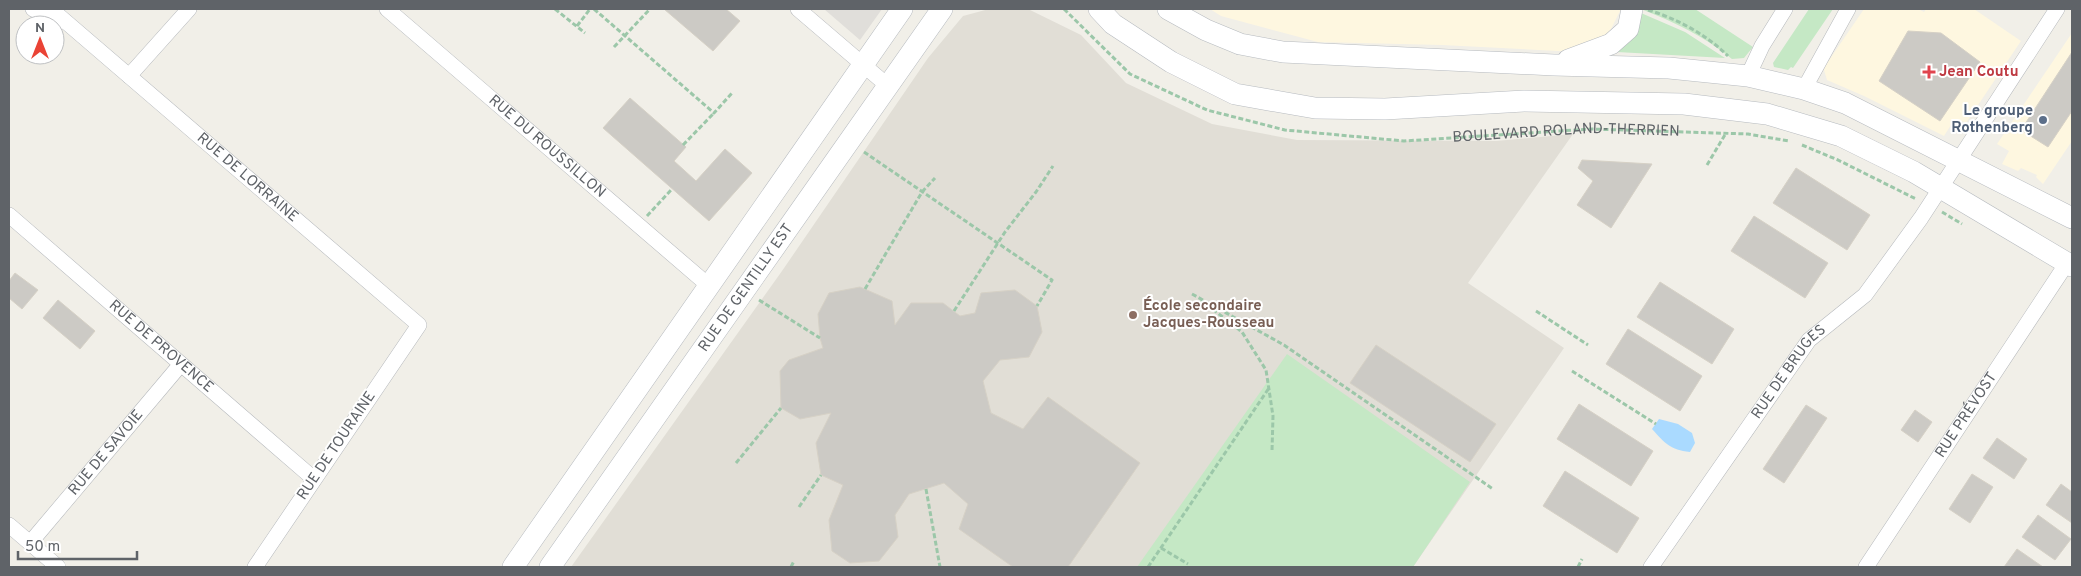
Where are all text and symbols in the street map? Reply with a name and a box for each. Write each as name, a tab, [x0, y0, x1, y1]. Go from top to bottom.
north arrow	[15, 15, 65, 65]
text: N	[35, 20, 45, 37]
place label: Jean Coutu	[1939, 63, 2019, 82]
marker: Jean Coutu	[1923, 66, 1935, 78]
street label: RUE DU ROUSSILLON	[484, 91, 610, 202]
place label: Le groupe Rothenberg	[1951, 102, 2033, 138]
marker: Le groupe Rothenberg	[2037, 114, 2049, 126]
street label: BOULEVARD ROLAND-THERRIEN	[1452, 119, 1680, 147]
street label: RUE DE LORRAINE	[193, 129, 302, 227]
street label: RUE DE GENTILLY EST	[694, 220, 798, 356]
street label: RUE DE PROVENCE	[105, 296, 217, 397]
place label: École secondaire Jacques-Rousseau	[1143, 296, 1274, 333]
marker: École secondaire Jacques-Rousseau	[1127, 309, 1139, 321]
street label: RUE DE BRUGES	[1747, 321, 1830, 423]
street label: RUE PRÉVOST	[1931, 369, 2002, 462]
street label: RUE DE TOURAINE	[294, 388, 380, 504]
street label: RUE DE SAVOIE	[65, 406, 148, 500]
scale bar	[18, 528, 136, 560]
text: 50 m	[25, 538, 60, 557]

